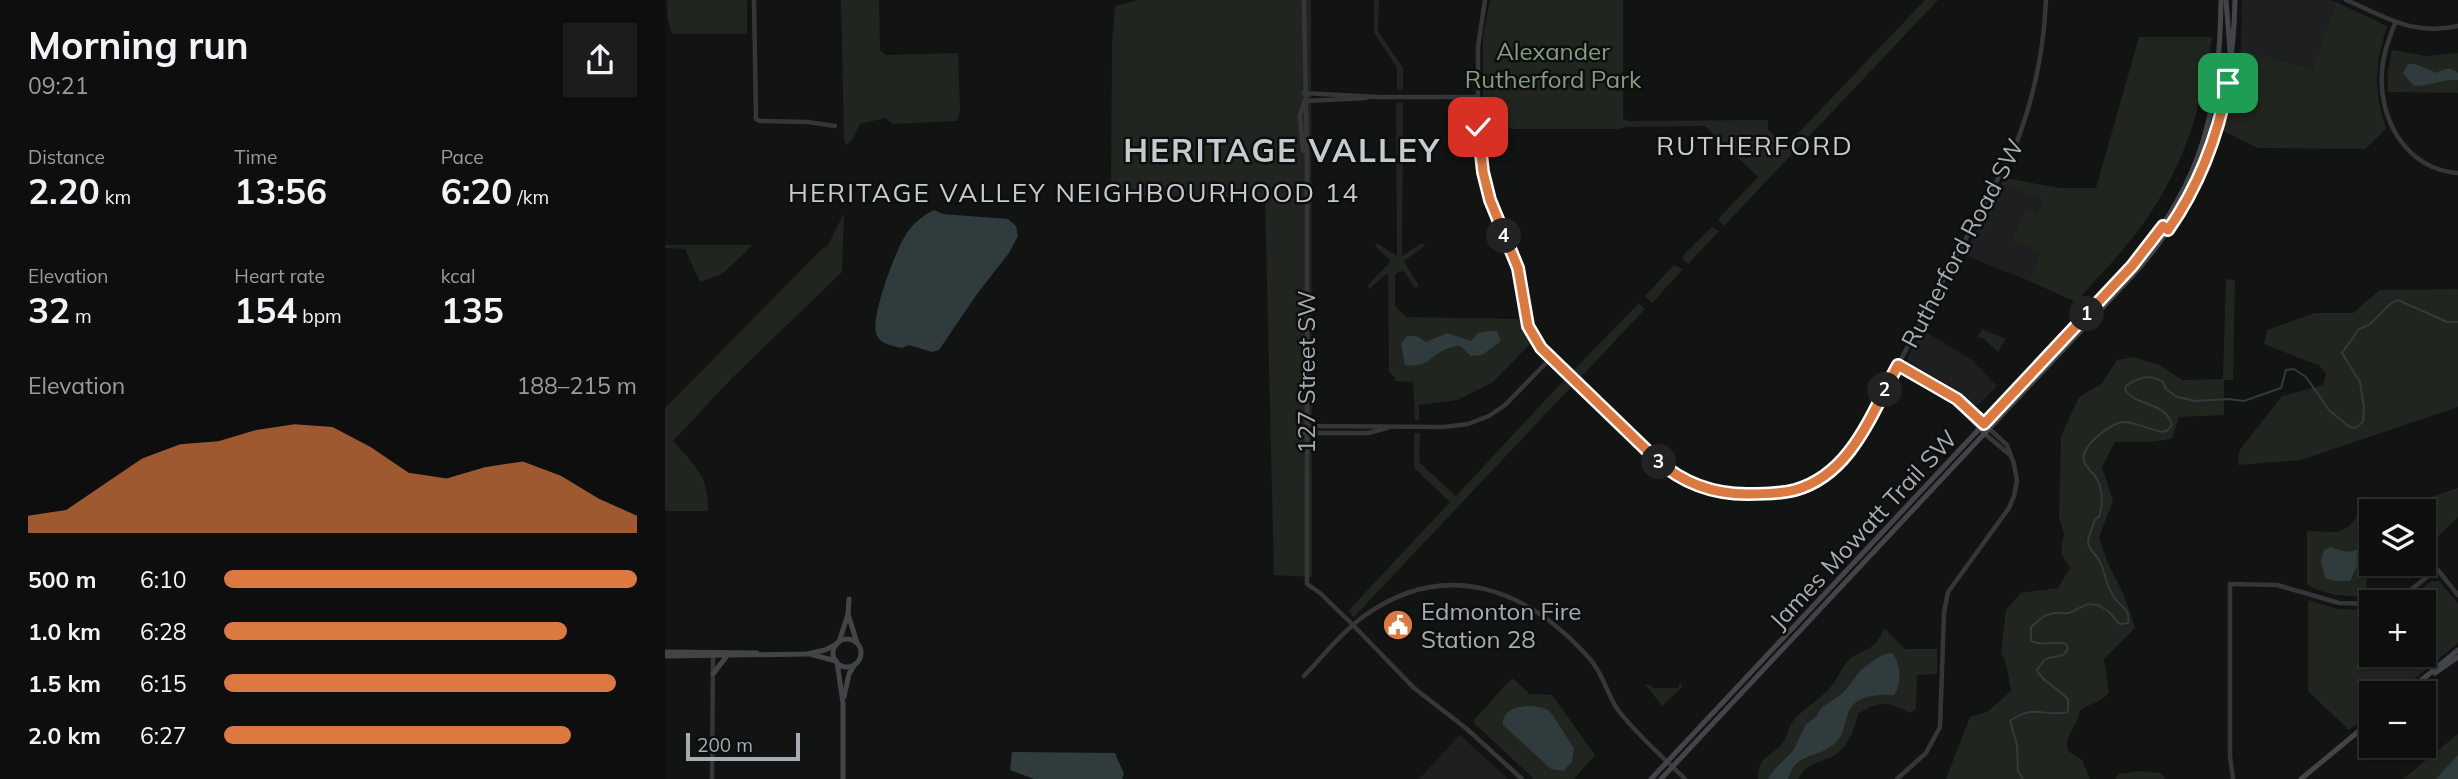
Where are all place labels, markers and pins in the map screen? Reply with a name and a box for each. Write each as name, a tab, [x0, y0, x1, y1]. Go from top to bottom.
pin	[2198, 53, 2258, 113]
pin	[1448, 97, 1508, 157]
pin: 4	[1487, 218, 1521, 254]
pin: 1	[2069, 296, 2105, 332]
pin: 2	[1867, 372, 1903, 408]
pin: 3	[1641, 444, 1677, 480]
place label: Edmonton Fire Station 28	[1421, 596, 1581, 654]
public building icon: Edmonton Fire Station 28	[1381, 608, 1415, 642]

